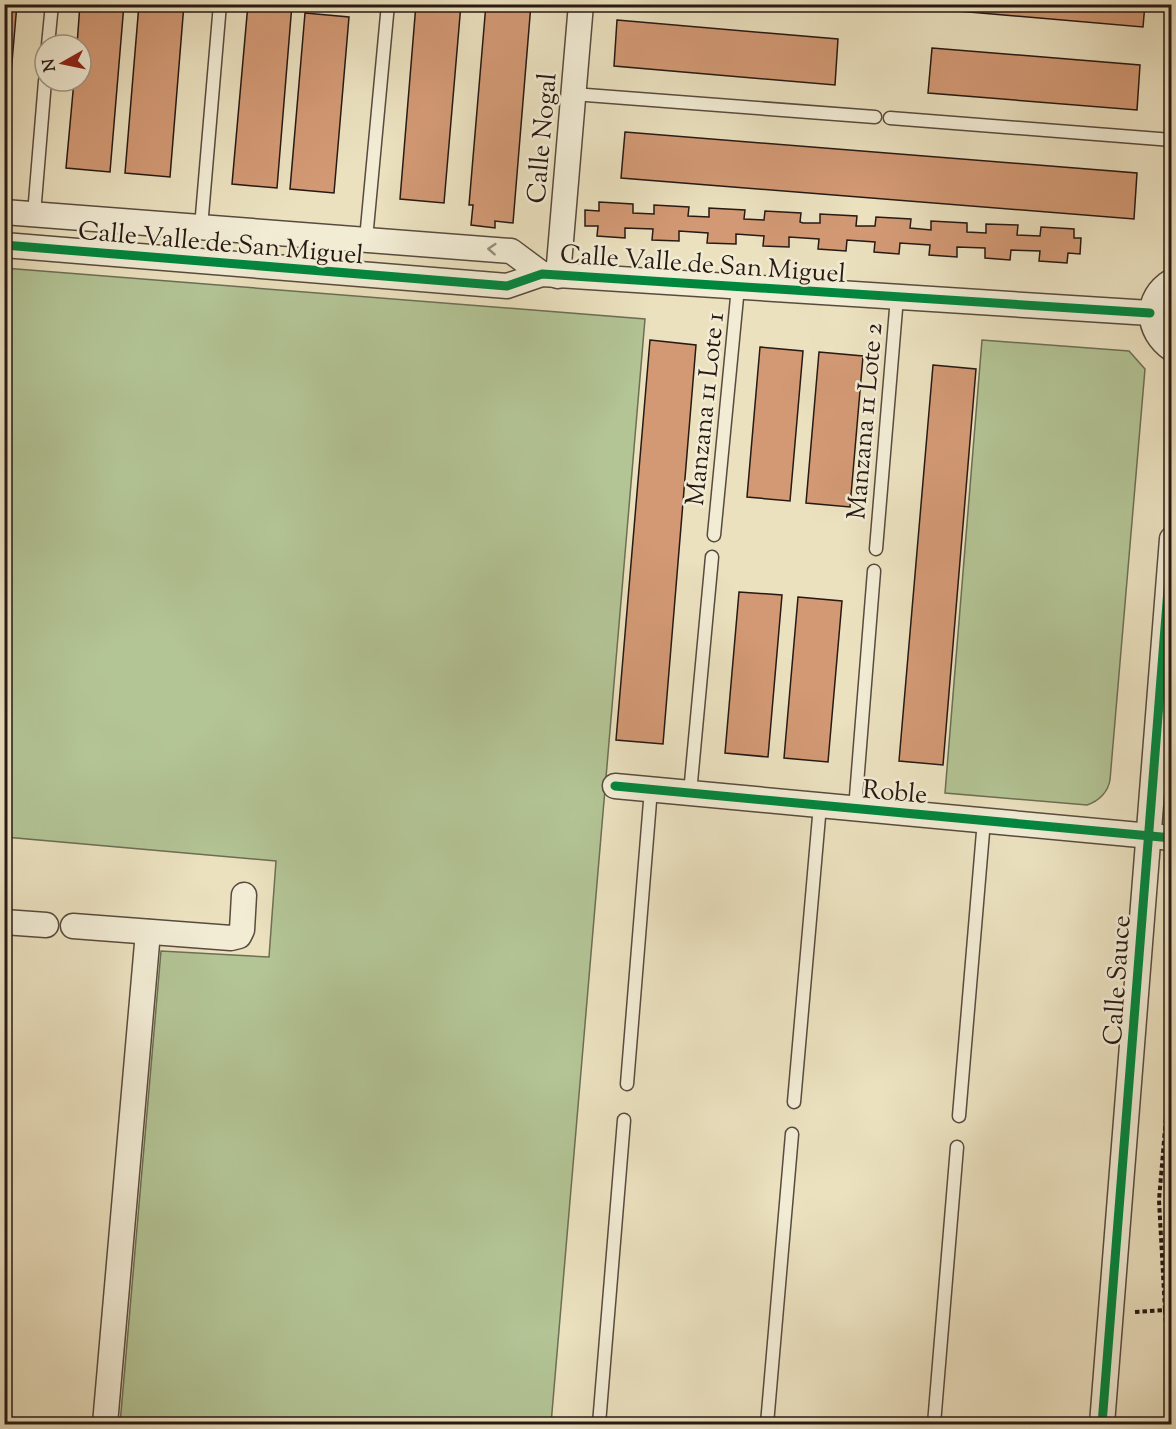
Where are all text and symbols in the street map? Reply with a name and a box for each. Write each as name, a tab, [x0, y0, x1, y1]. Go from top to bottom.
north arrow	[33, 33, 93, 93]
text: N	[38, 57, 63, 73]
street label: Calle Nogal	[519, 71, 568, 205]
street label: Calle Valle de San Miguel	[77, 214, 365, 275]
street label: Calle Valle de San Miguel	[559, 237, 847, 294]
one-way arrow	[487, 243, 496, 256]
street label: Manzana 11 Lote 1	[678, 311, 735, 508]
street label: Manzana 11 Lote 2	[839, 321, 894, 521]
street label: Roble	[861, 772, 929, 815]
street label: Calle Sauce	[1095, 914, 1141, 1047]

